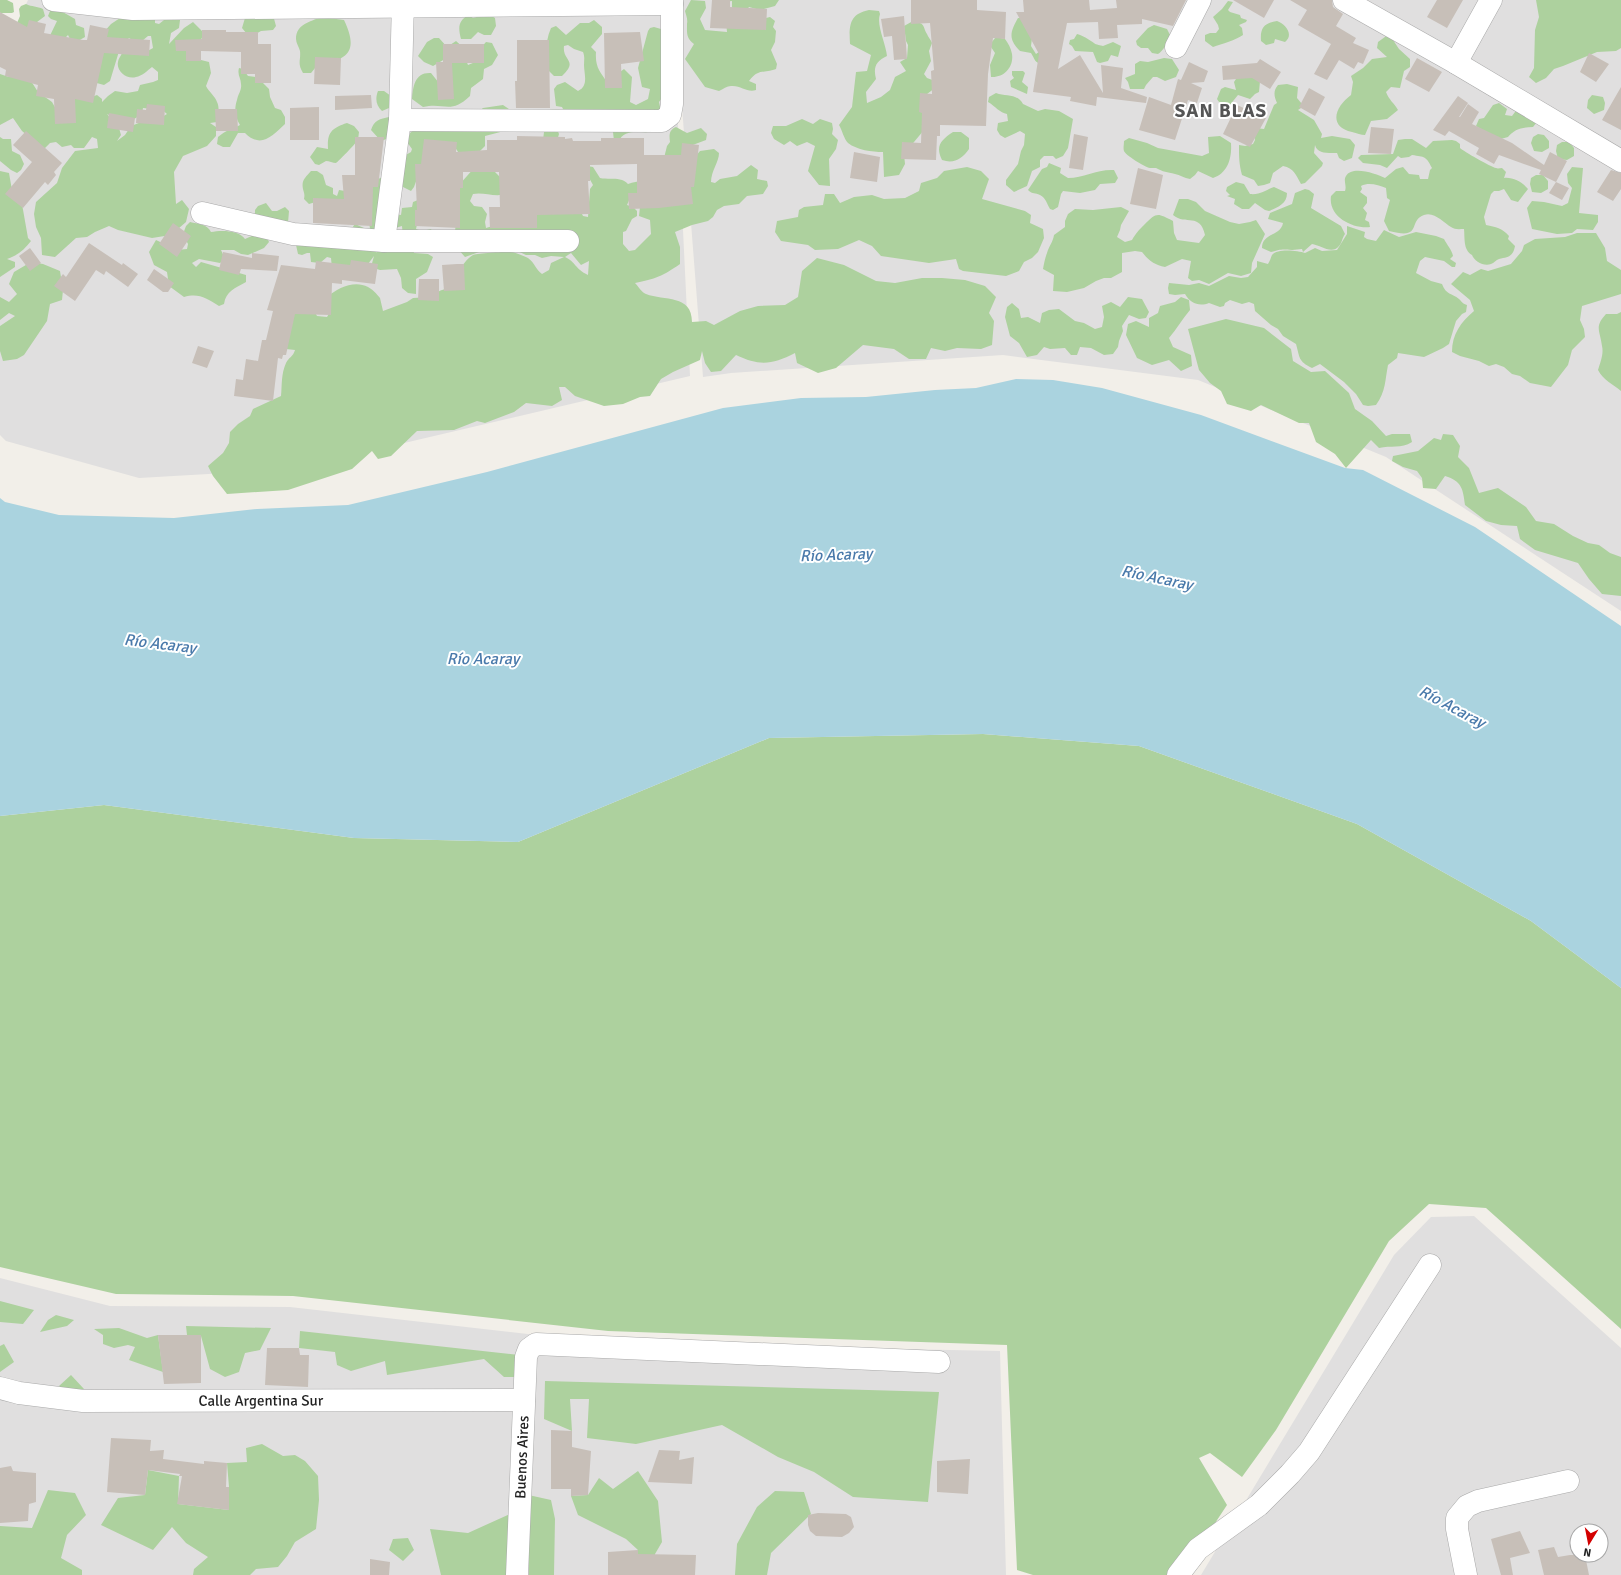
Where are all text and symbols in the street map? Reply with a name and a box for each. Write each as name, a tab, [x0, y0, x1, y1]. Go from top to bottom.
district label: SAN BLAS	[1175, 99, 1267, 123]
water label: Río Acaray	[800, 544, 875, 566]
water label: Río Acaray	[1120, 561, 1197, 596]
water label: Río Acaray	[123, 630, 200, 659]
water label: Río Acaray	[447, 649, 522, 669]
water label: Río Acaray	[1415, 681, 1491, 734]
street label: Calle Argentina Sur	[198, 1391, 324, 1410]
street label: Buenos Aires	[511, 1415, 533, 1499]
north arrow	[1569, 1523, 1609, 1563]
text: N	[1582, 1545, 1592, 1559]

